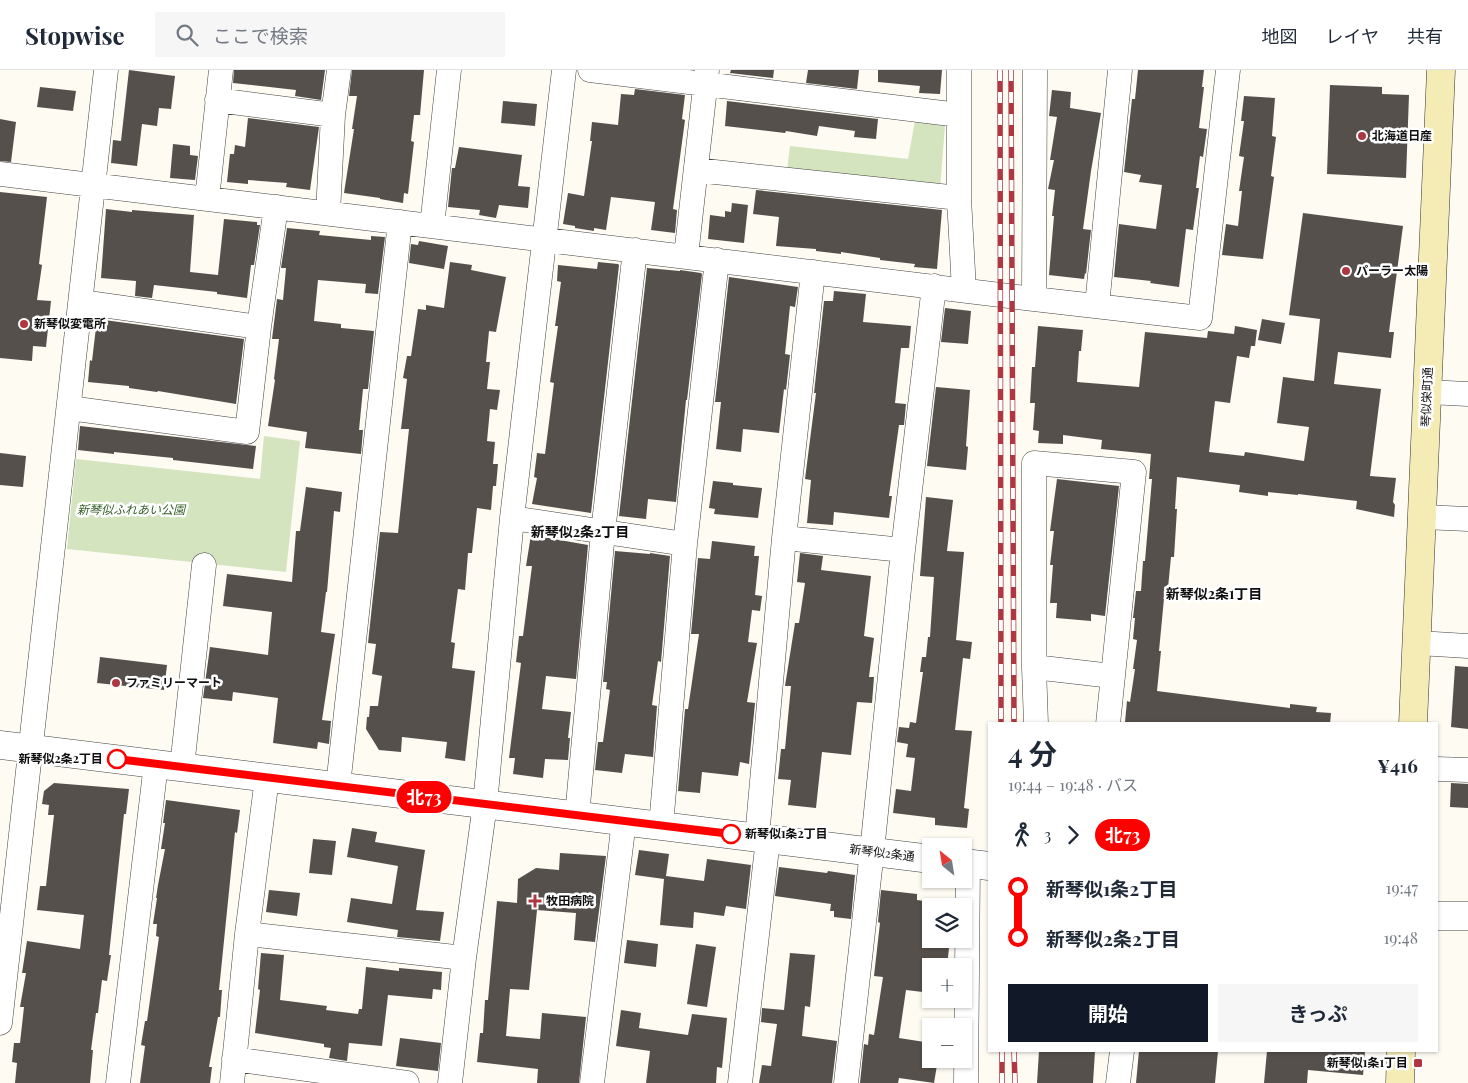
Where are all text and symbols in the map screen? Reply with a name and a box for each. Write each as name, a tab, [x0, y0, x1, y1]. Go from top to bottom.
search box	[155, 12, 505, 57]
text: Stopwise	[25, 19, 125, 51]
icon: search	[173, 21, 201, 49]
text: ここで検索	[213, 22, 308, 48]
text: 地図	[1262, 24, 1298, 48]
text: レイヤ	[1326, 24, 1379, 48]
text: 共有	[1407, 24, 1443, 48]
place label: 北海道日産	[1372, 127, 1432, 143]
marker: 北海道日産	[1356, 130, 1368, 142]
place label: パーラー太陽	[1356, 262, 1428, 278]
marker: パーラー太陽	[1340, 265, 1352, 277]
place label: 新琴似変電所	[34, 315, 106, 331]
marker: 新琴似変電所	[18, 318, 30, 330]
street label: 琴似栄町通	[1417, 367, 1435, 427]
park label: 新琴似ふれあい公園	[77, 501, 187, 517]
district label: 新琴似2条2丁目	[531, 522, 629, 541]
district label: 新琴似2条1丁目	[1166, 584, 1262, 603]
place label: ファミリーマート	[126, 674, 222, 690]
marker: ファミリーマート	[110, 677, 122, 689]
text: 4 分	[1008, 734, 1057, 771]
marker: 新琴似2条2丁目	[107, 749, 127, 769]
place label: 新琴似2条2丁目	[18, 750, 103, 766]
text: ¥416	[1377, 752, 1418, 778]
text: 19:44 – 19:48 · バス	[1008, 774, 1138, 795]
line badge: 北73	[395, 781, 453, 813]
text: 北73	[407, 785, 441, 809]
icon: walk	[1008, 821, 1036, 849]
icon: forward	[1059, 821, 1087, 849]
text: 北73	[1105, 823, 1140, 847]
marker: 新琴似1条2丁目	[721, 824, 741, 844]
text: 3	[1044, 824, 1051, 845]
place label: 新琴似1条2丁目	[745, 825, 828, 841]
north arrow	[922, 838, 972, 888]
map controls	[922, 838, 972, 1068]
street label: 新琴似2条通	[849, 840, 916, 864]
text: 新琴似1条2丁目	[1046, 875, 1177, 901]
text: 19:47	[1385, 877, 1418, 898]
place label: 牧田病院	[546, 892, 594, 908]
marker: 牧田病院	[528, 894, 542, 908]
button: layers	[922, 898, 972, 948]
text: 新琴似2条2丁目	[1046, 925, 1180, 951]
text: 19:48	[1383, 927, 1418, 948]
button: +	[922, 958, 972, 1008]
button: 開始	[1008, 984, 1208, 1042]
button: きっぷ	[1218, 984, 1418, 1042]
button: −	[922, 1018, 972, 1068]
place label: 新琴似1条1丁目	[1327, 1054, 1408, 1070]
marker: 新琴似1条1丁目	[1412, 1057, 1424, 1069]

